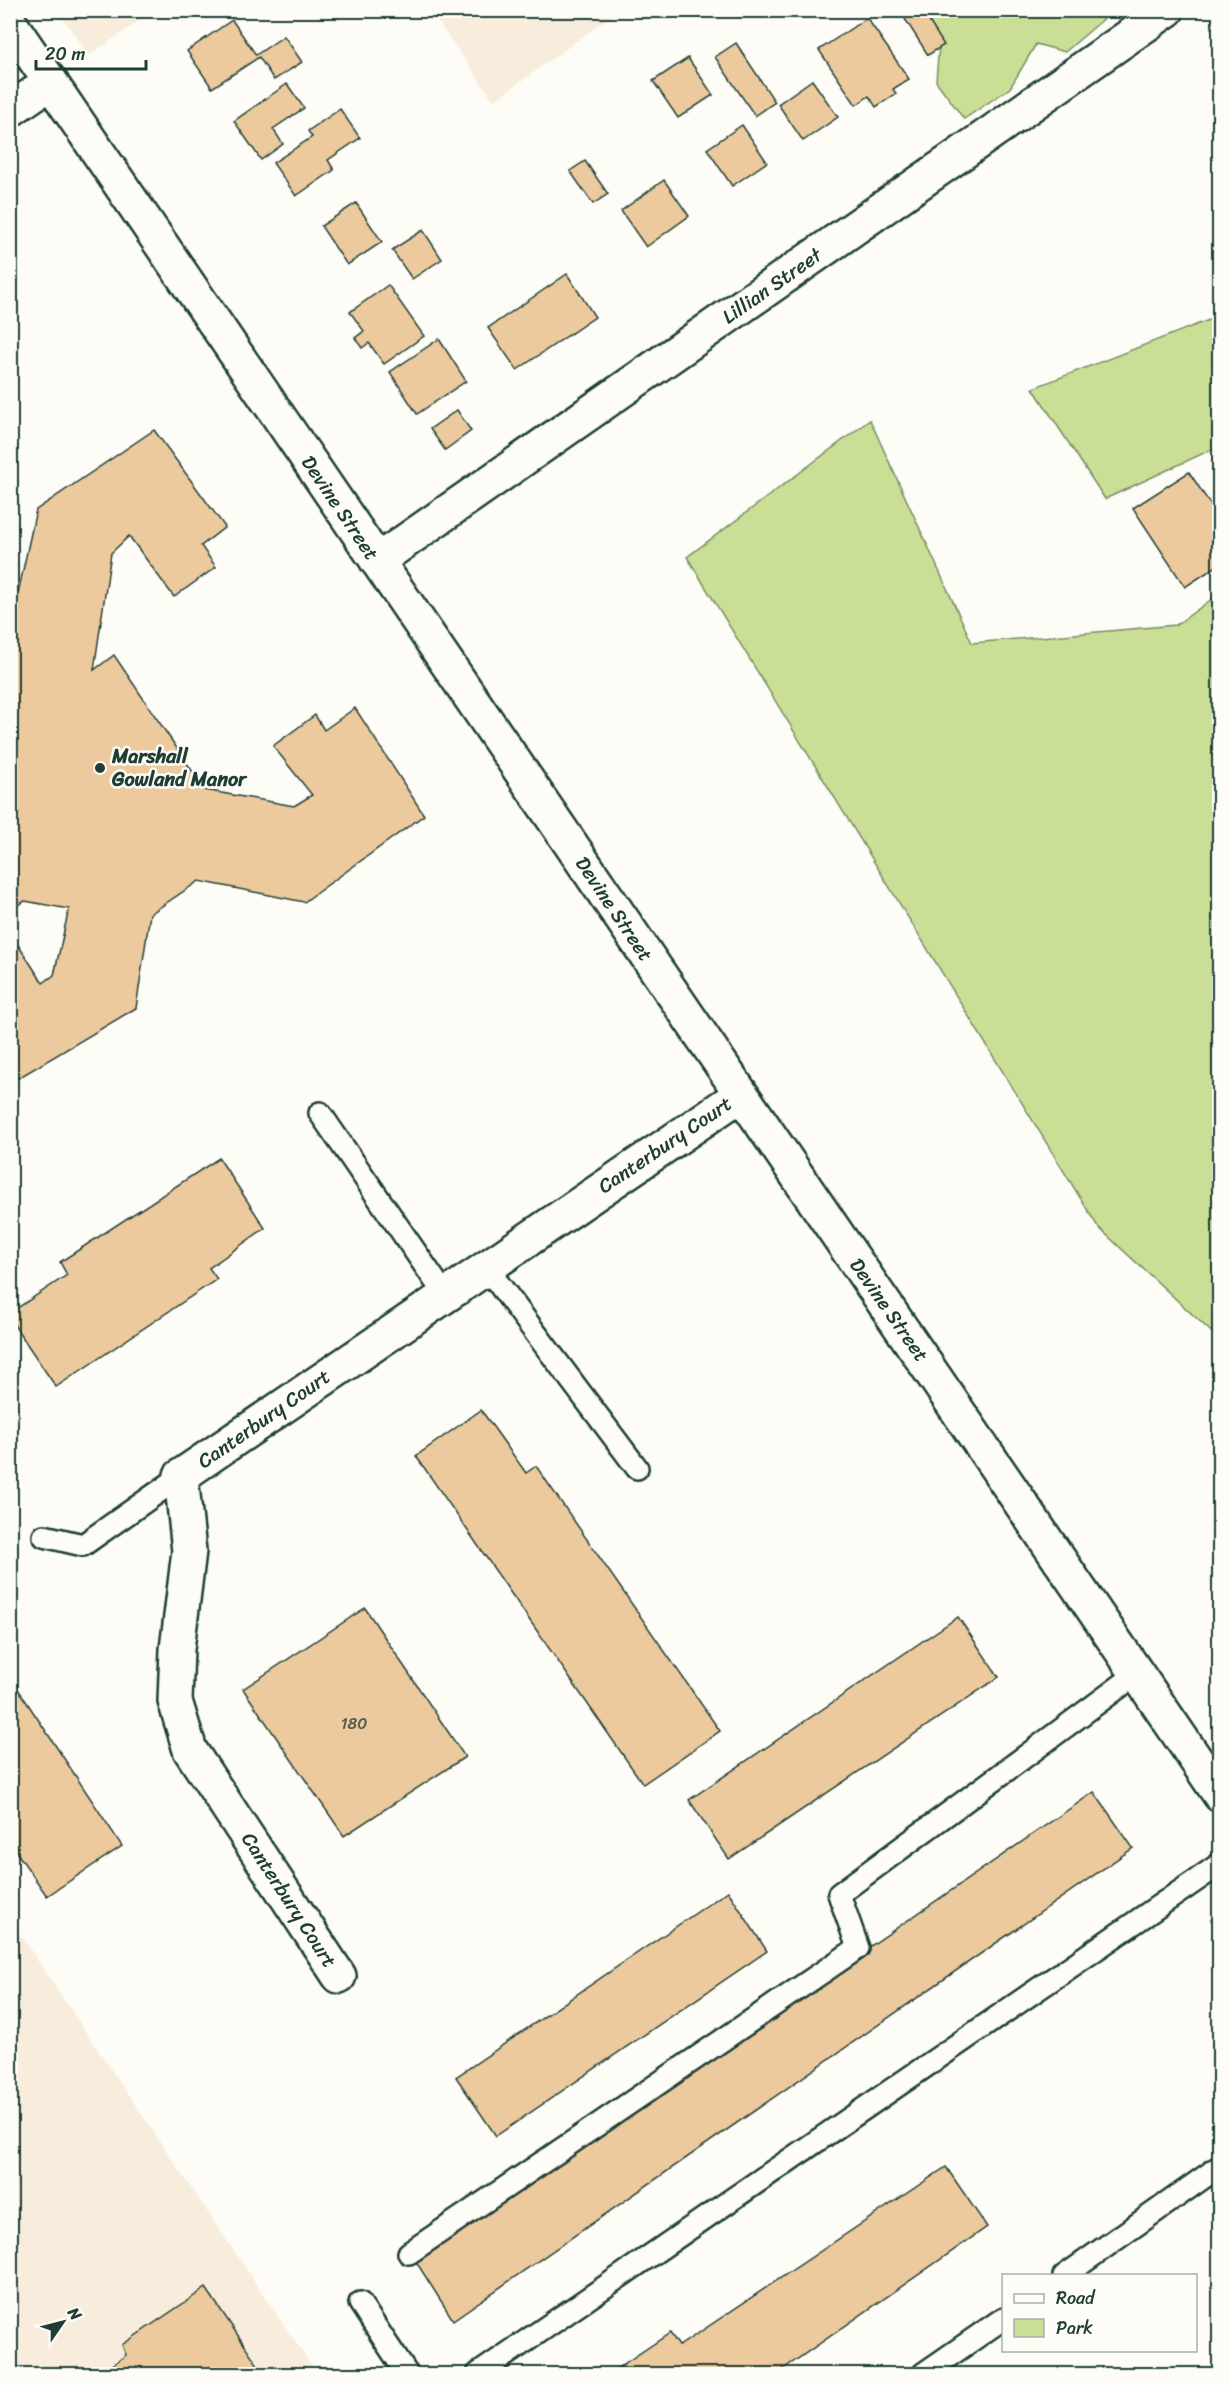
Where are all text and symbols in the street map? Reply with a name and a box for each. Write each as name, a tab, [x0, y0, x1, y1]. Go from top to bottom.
scale bar	[36, 33, 146, 71]
text: 20 m	[45, 38, 85, 70]
street label: Lillian Street	[714, 238, 830, 334]
street label: Devine Street	[292, 448, 388, 568]
place label: Marshall Gowland Manor	[111, 739, 248, 797]
marker: Marshall Gowland Manor	[93, 761, 107, 775]
street label: Devine Street	[566, 849, 662, 969]
street label: Canterbury Court	[590, 1087, 740, 1203]
street label: Devine Street	[840, 1250, 938, 1370]
street label: Canterbury Court	[190, 1360, 338, 1478]
house number: 180	[341, 1709, 367, 1738]
street label: Canterbury Court	[232, 1825, 346, 1975]
legend	[1002, 2274, 1197, 2352]
text: Road	[1056, 2282, 1096, 2314]
north arrow	[33, 2292, 93, 2352]
text: N	[59, 2300, 90, 2327]
text: Park	[1056, 2312, 1093, 2344]

